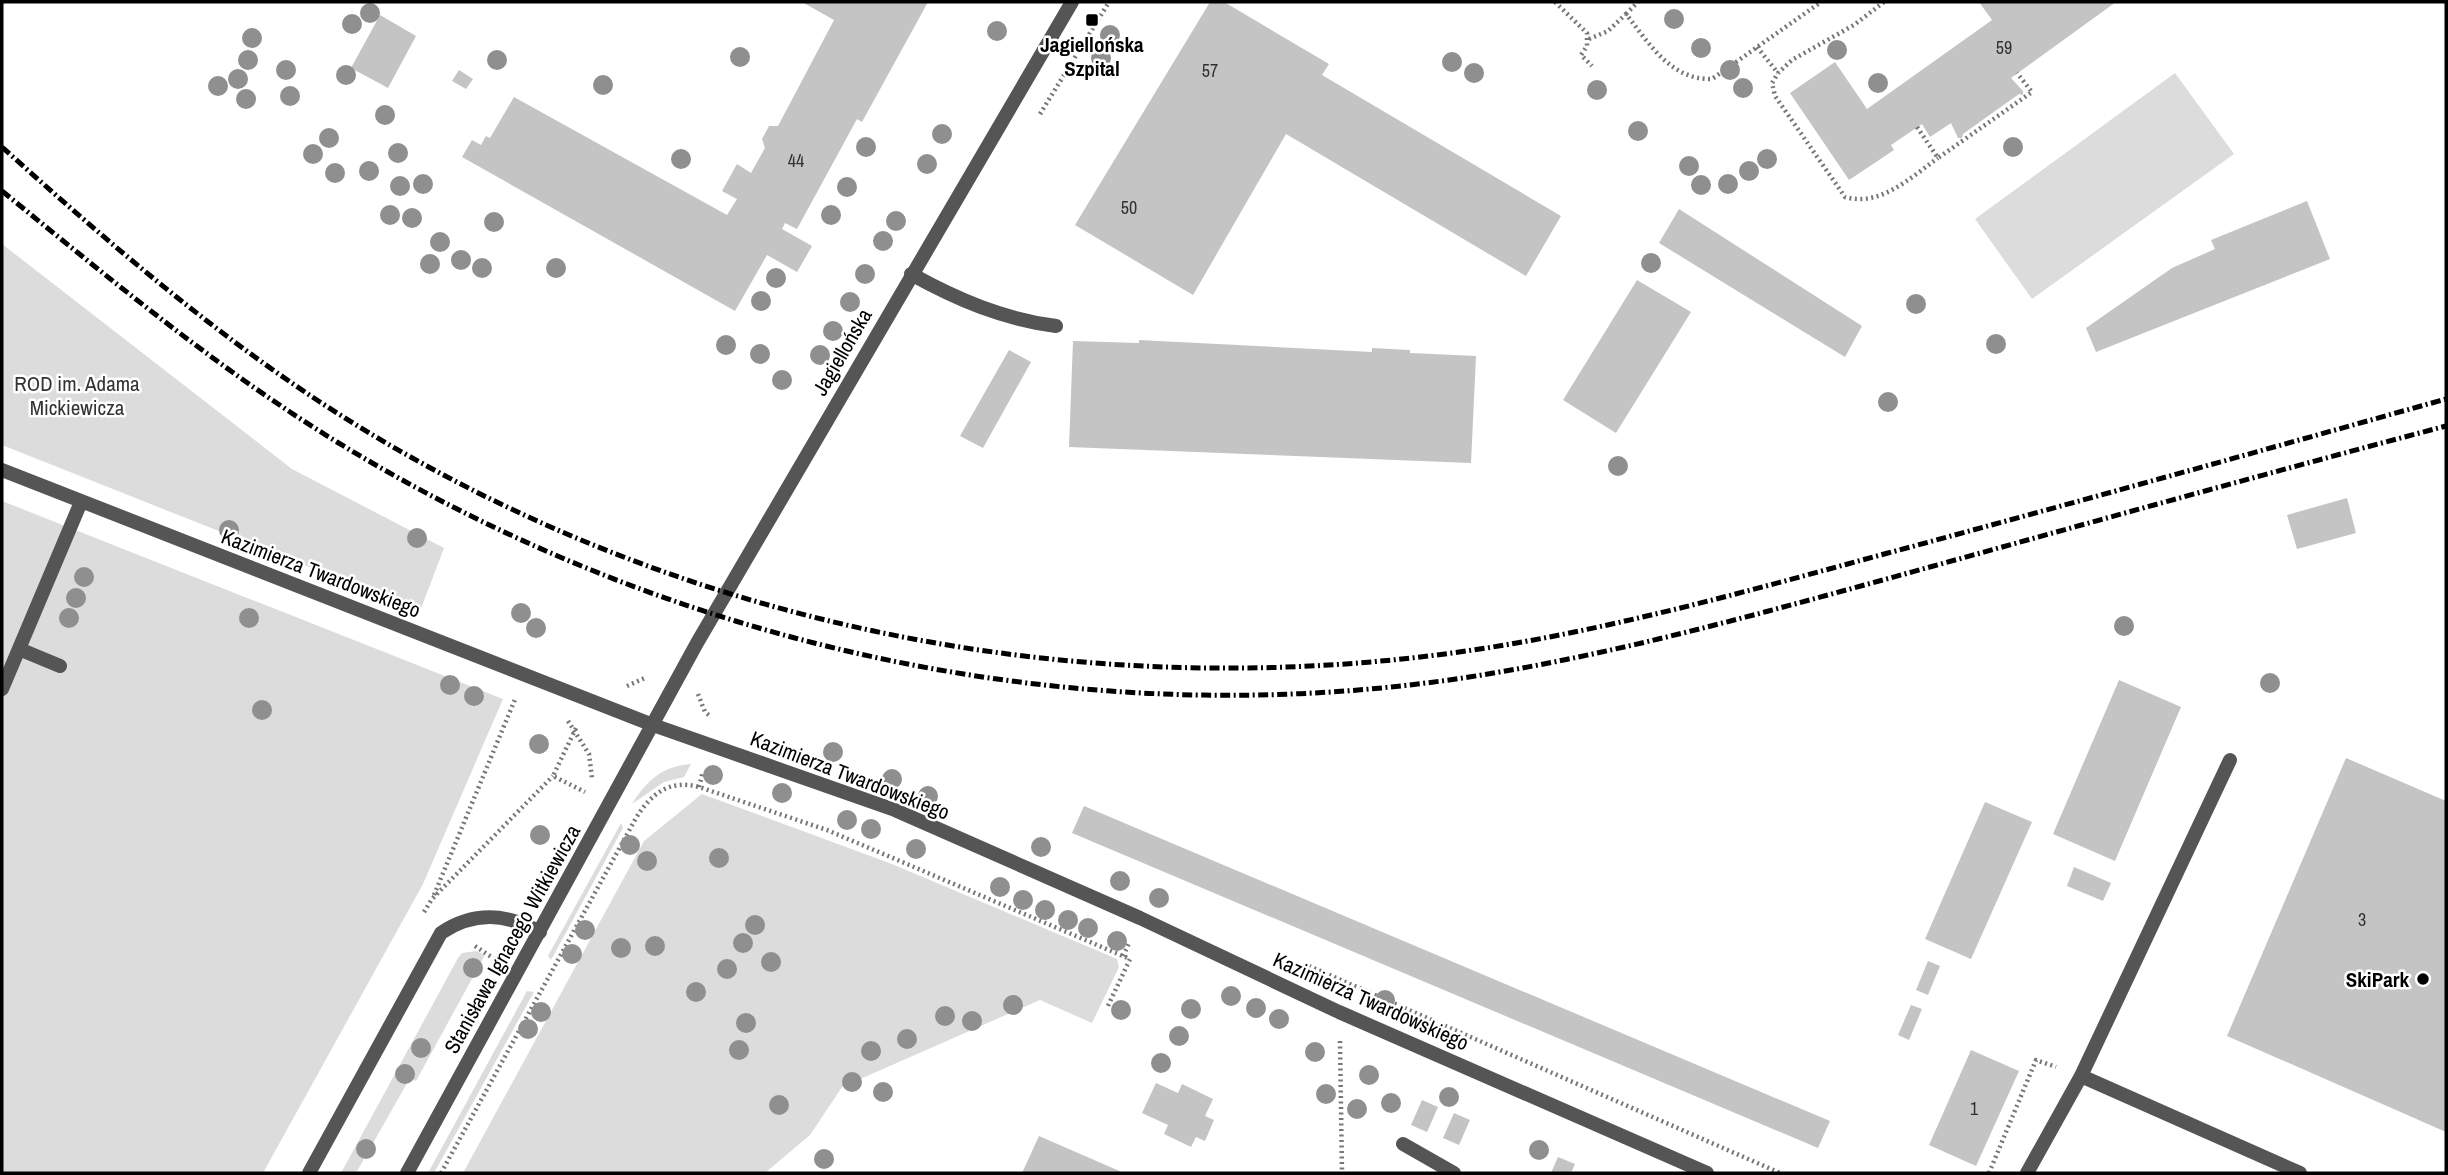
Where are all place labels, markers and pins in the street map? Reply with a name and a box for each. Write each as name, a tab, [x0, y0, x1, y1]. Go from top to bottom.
marker: Jagiellońska Szpital	[1084, 12, 1100, 28]
place label: Jagiellońska Szpital	[1040, 30, 1144, 83]
place label: SkiPark	[2346, 965, 2409, 994]
marker: SkiPark	[2415, 971, 2431, 987]

